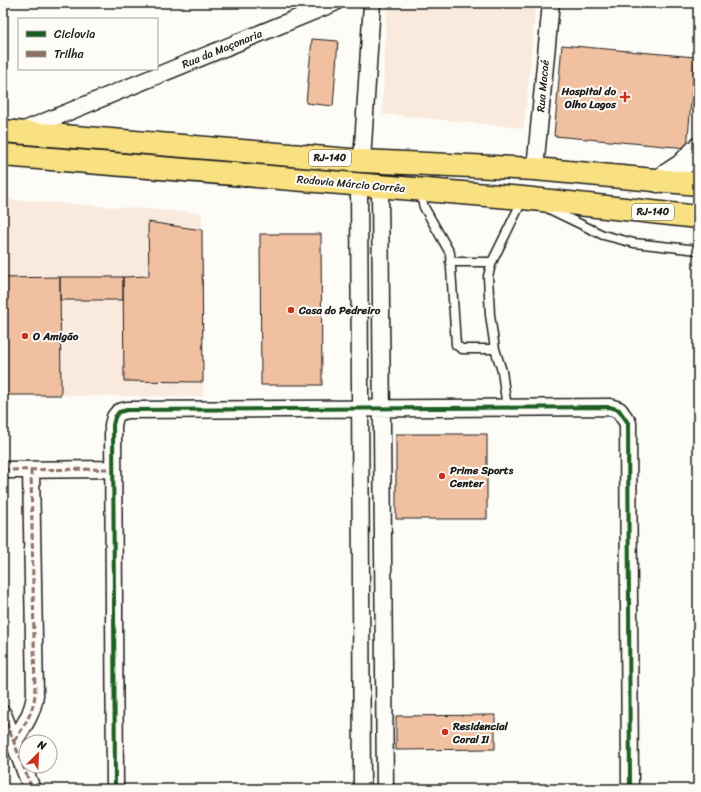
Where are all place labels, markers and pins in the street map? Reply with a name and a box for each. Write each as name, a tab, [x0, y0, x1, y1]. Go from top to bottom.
place label: Hospital do Olho Lagos	[560, 82, 617, 114]
marker: Hospital do Olho Lagos	[619, 91, 631, 103]
place label: Casa do Pedreiro	[298, 301, 381, 320]
marker: Casa do Pedreiro	[286, 305, 296, 315]
place label: O Amigão	[32, 327, 79, 346]
marker: O Amigão	[20, 331, 30, 341]
place label: Prime Sports Center	[449, 461, 514, 493]
marker: Prime Sports Center	[437, 471, 447, 481]
place label: Residencial Coral II	[452, 717, 509, 749]
marker: Residencial Coral II	[440, 727, 450, 737]

